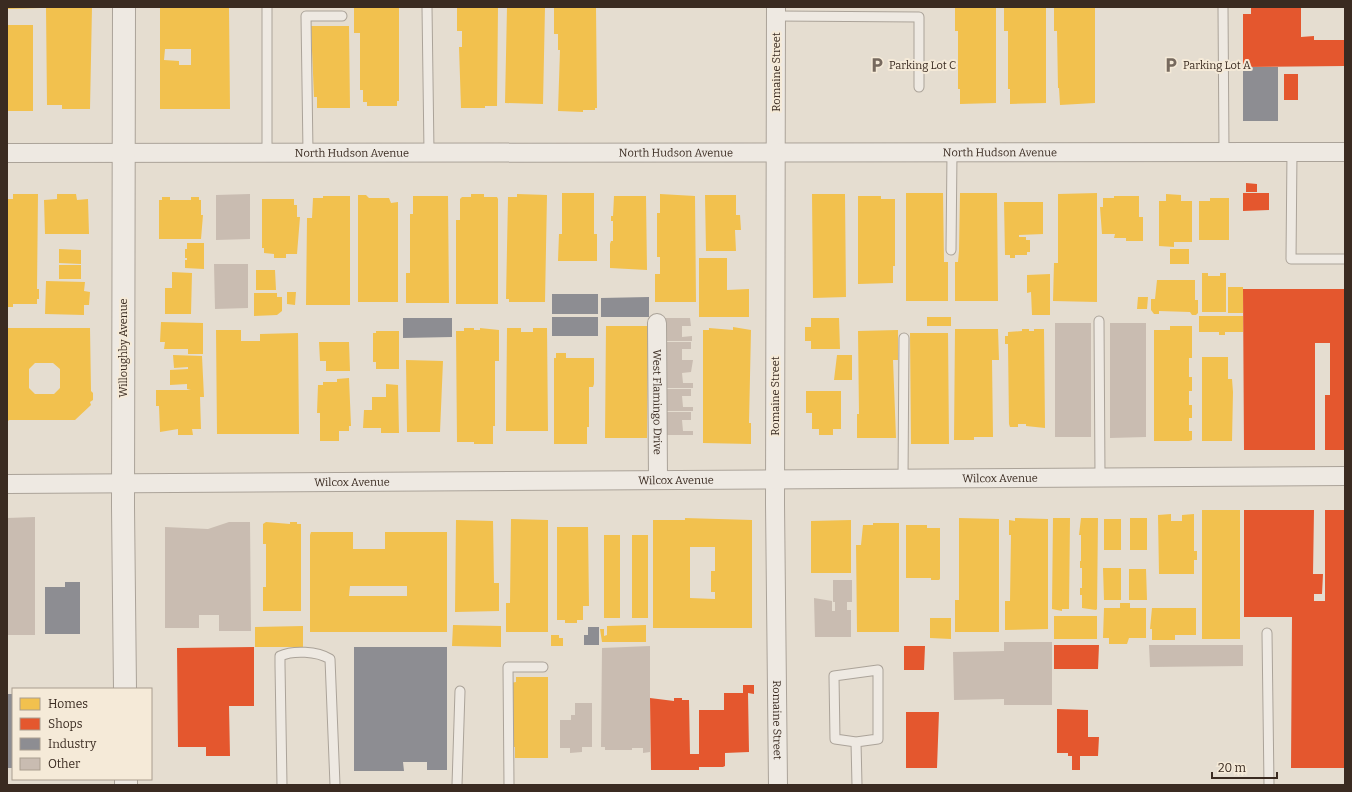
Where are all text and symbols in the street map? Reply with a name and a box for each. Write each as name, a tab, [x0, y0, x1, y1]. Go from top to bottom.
street label: Romaine Street	[770, 32, 783, 112]
parking icon: Parking Lot C	[868, 56, 886, 74]
parking icon: Parking Lot A	[1162, 56, 1180, 74]
place label: Parking Lot C	[889, 59, 956, 72]
place label: Parking Lot A	[1183, 59, 1251, 72]
street label: North Hudson Avenue	[619, 146, 733, 160]
street label: North Hudson Avenue	[943, 146, 1057, 159]
street label: North Hudson Avenue	[295, 147, 409, 160]
street label: Willoughby Avenue	[117, 298, 130, 398]
street label: West Flamingo Drive	[650, 349, 664, 455]
street label: Romaine Street	[769, 356, 782, 436]
street label: Wilcox Avenue	[962, 472, 1038, 485]
street label: Wilcox Avenue	[638, 474, 714, 487]
street label: Wilcox Avenue	[314, 476, 390, 489]
street label: Romaine Street	[770, 680, 784, 760]
legend	[12, 688, 152, 780]
text: Homes	[48, 697, 88, 711]
text: Shops	[48, 717, 83, 731]
text: Industry	[48, 737, 97, 751]
scale bar	[1212, 754, 1277, 780]
text: Other	[48, 757, 81, 771]
text: 20 m	[1218, 761, 1247, 775]

